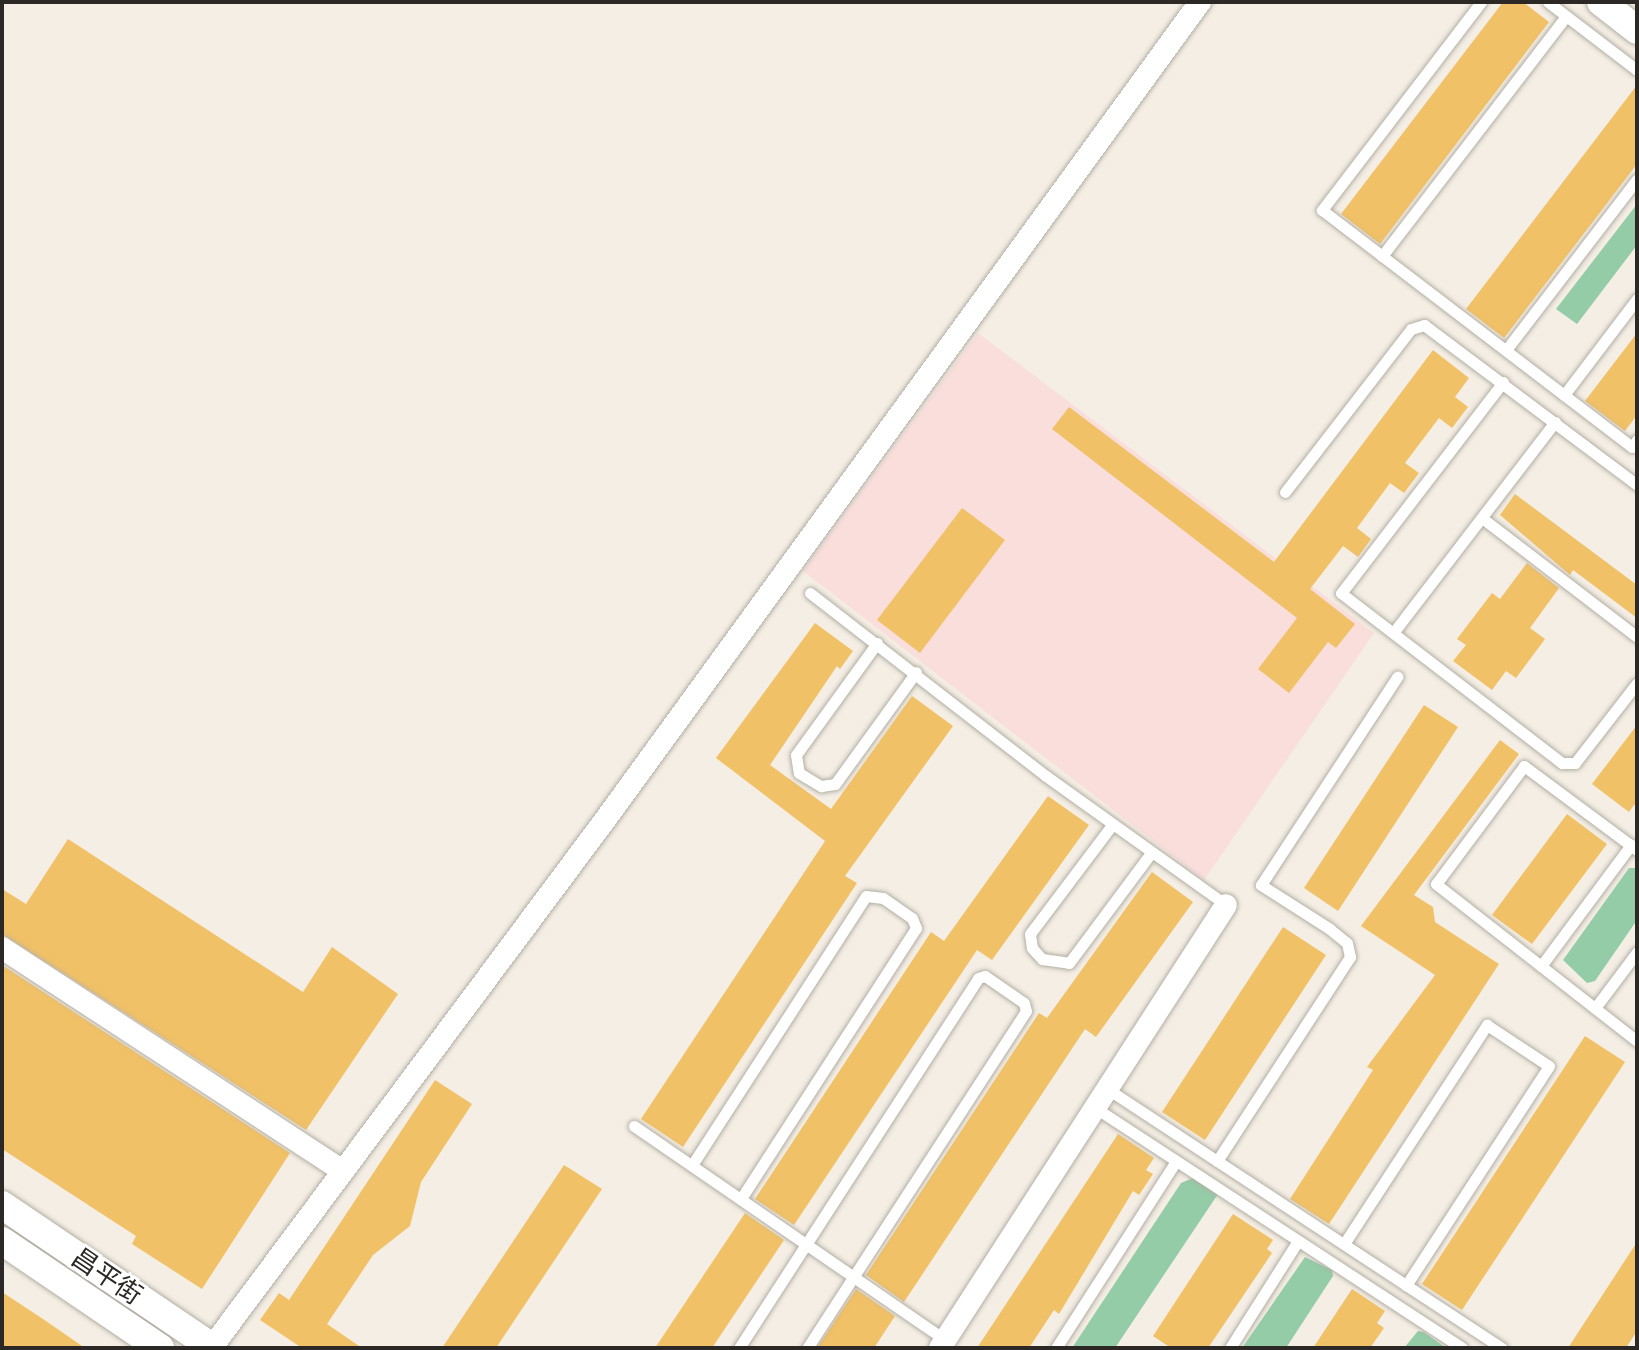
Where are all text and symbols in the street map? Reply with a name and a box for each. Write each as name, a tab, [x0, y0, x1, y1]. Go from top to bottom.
street label: 昌平街	[66, 1241, 148, 1311]

